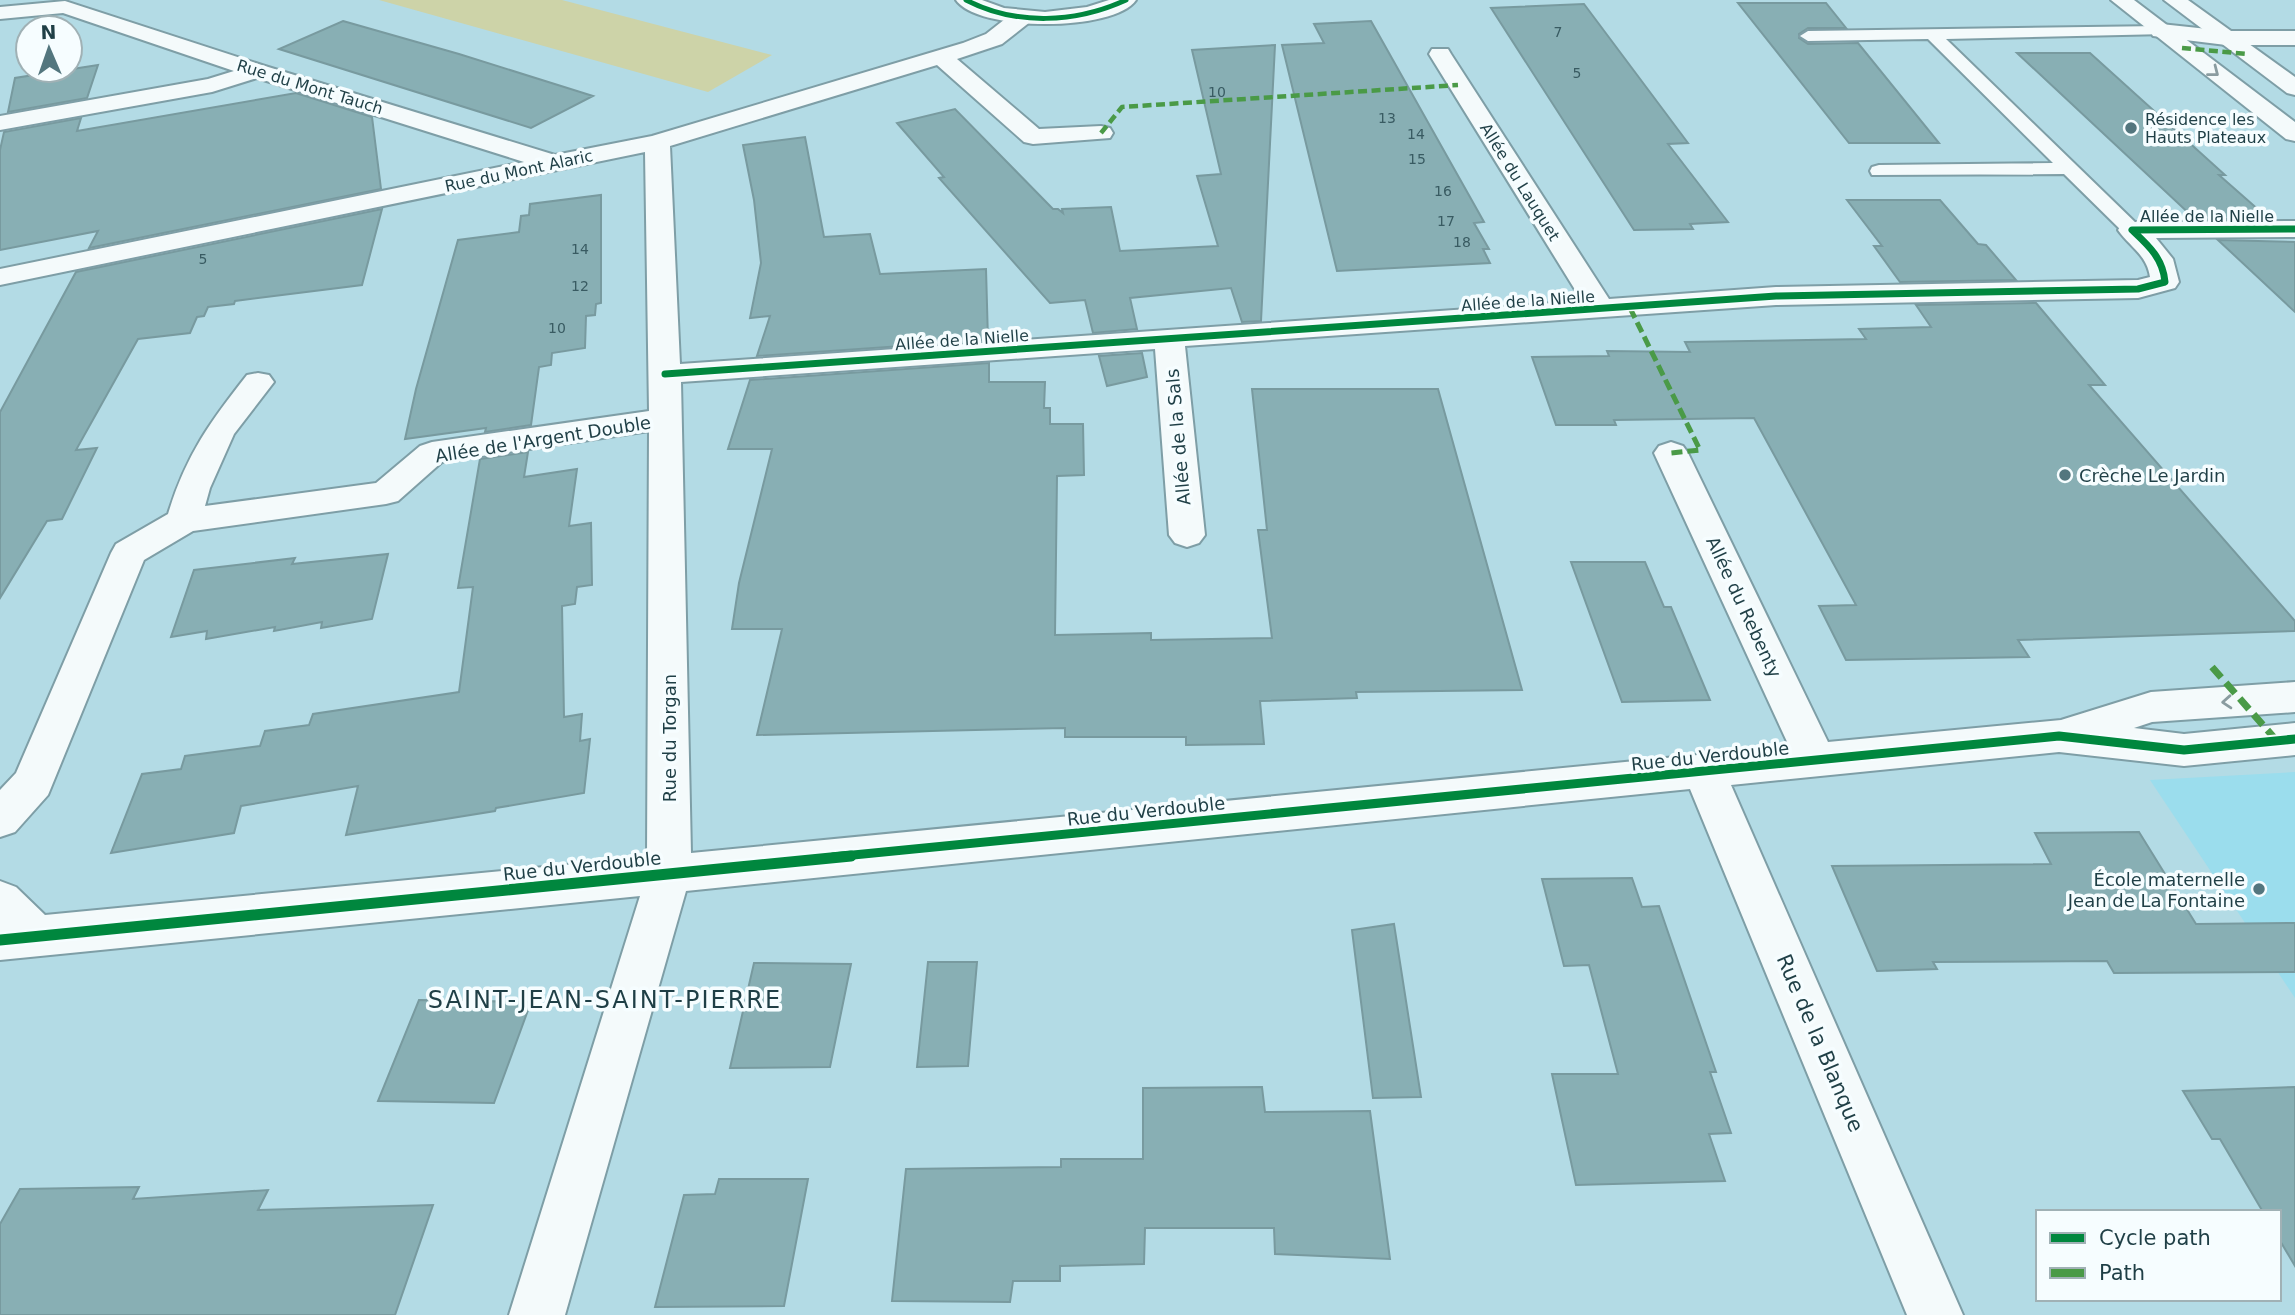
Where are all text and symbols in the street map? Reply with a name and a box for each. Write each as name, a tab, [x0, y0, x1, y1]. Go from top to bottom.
north arrow	[14, 14, 84, 84]
text: N	[40, 21, 57, 43]
house number: 7	[1554, 24, 1562, 40]
street label: Rue du Mont Tauch	[235, 56, 385, 118]
one-way arrow	[2206, 63, 2218, 76]
house number: 5	[1573, 65, 1581, 81]
house number: 10	[1208, 84, 1226, 100]
house number: 13	[1378, 110, 1396, 126]
place label: Résidence les Hauts Plateaux	[2145, 110, 2266, 147]
street label: Allée du Lauquet	[1476, 120, 1564, 244]
marker: Résidence les Hauts Plateaux	[2123, 120, 2139, 136]
house number: 14	[1407, 126, 1425, 142]
street label: Rue du Mont Alaric	[443, 146, 595, 196]
house number: 15	[1408, 151, 1426, 167]
house number: 16	[1434, 183, 1452, 199]
street label: Allée de la Nielle	[2140, 207, 2274, 226]
house number: 17	[1437, 213, 1455, 229]
house number: 18	[1453, 234, 1471, 250]
house number: 14	[571, 241, 589, 257]
house number: 5	[199, 251, 207, 267]
house number: 12	[571, 278, 589, 294]
street label: Allée de la Nielle	[1460, 287, 1596, 315]
house number: 10	[548, 320, 566, 336]
street label: Allée de la Nielle	[894, 326, 1030, 354]
street label: Allée de la Sals	[1162, 368, 1194, 506]
street label: Allée de l'Argent Double	[434, 412, 652, 466]
place label: Crèche Le Jardin	[2079, 465, 2226, 486]
marker: Crèche Le Jardin	[2057, 467, 2073, 483]
street label: Allée du Rebenty	[1702, 533, 1786, 681]
street label: Rue du Torgan	[659, 674, 680, 802]
one-way arrow	[2221, 694, 2232, 709]
street label: Rue du Verdouble	[1630, 737, 1790, 775]
street label: Rue du Verdouble	[1066, 792, 1226, 830]
street label: Rue du Verdouble	[502, 847, 662, 885]
place label: École maternelle Jean de La Fontaine	[2067, 869, 2245, 911]
marker: École maternelle Jean de La Fontaine	[2251, 881, 2267, 897]
street label: Rue de la Blanque	[1772, 950, 1868, 1136]
district label: SAINT-JEAN-SAINT-PIERRE	[428, 986, 782, 1014]
legend	[2036, 1210, 2281, 1301]
text: Cycle path	[2099, 1226, 2211, 1250]
text: Path	[2099, 1261, 2145, 1285]

